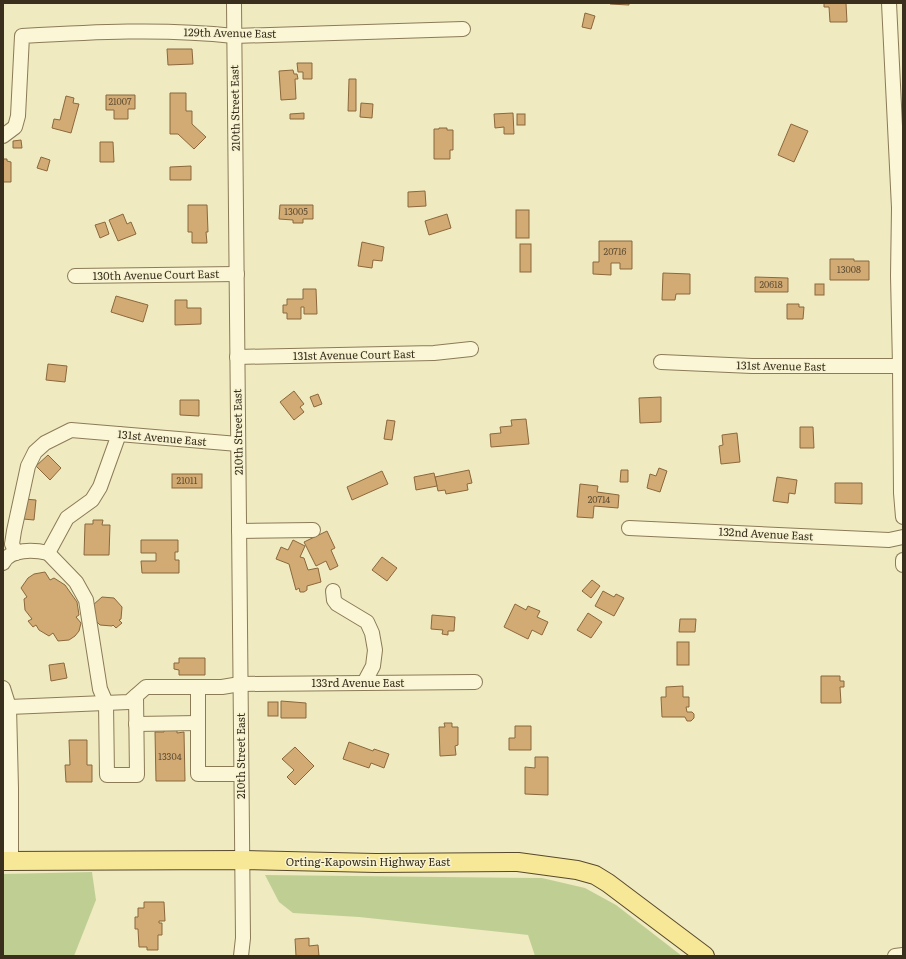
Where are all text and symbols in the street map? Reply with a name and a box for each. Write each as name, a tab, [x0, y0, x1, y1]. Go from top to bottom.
street label: 129th Avenue East	[184, 23, 277, 41]
street label: 210th Street East	[225, 64, 243, 151]
house number: 21007	[108, 94, 132, 108]
house number: 13005	[284, 204, 308, 218]
house number: 20716	[604, 244, 627, 258]
house number: 13008	[837, 262, 861, 276]
street label: 130th Avenue Court East	[93, 265, 220, 283]
house number: 20618	[759, 277, 783, 291]
street label: 131st Avenue Court East	[293, 345, 416, 363]
street label: 131st Avenue East	[736, 356, 826, 374]
street label: 210th Street East	[228, 388, 246, 475]
street label: 131st Avenue East	[117, 425, 208, 449]
house number: 21011	[177, 473, 198, 487]
house number: 20714	[588, 492, 610, 506]
street label: 132nd Avenue East	[718, 523, 814, 543]
street label: 133rd Avenue East	[311, 674, 405, 690]
street label: 210th Street East	[232, 712, 248, 799]
house number: 13304	[158, 749, 182, 763]
street label: Orting-Kapowsin Highway East	[286, 853, 451, 869]

